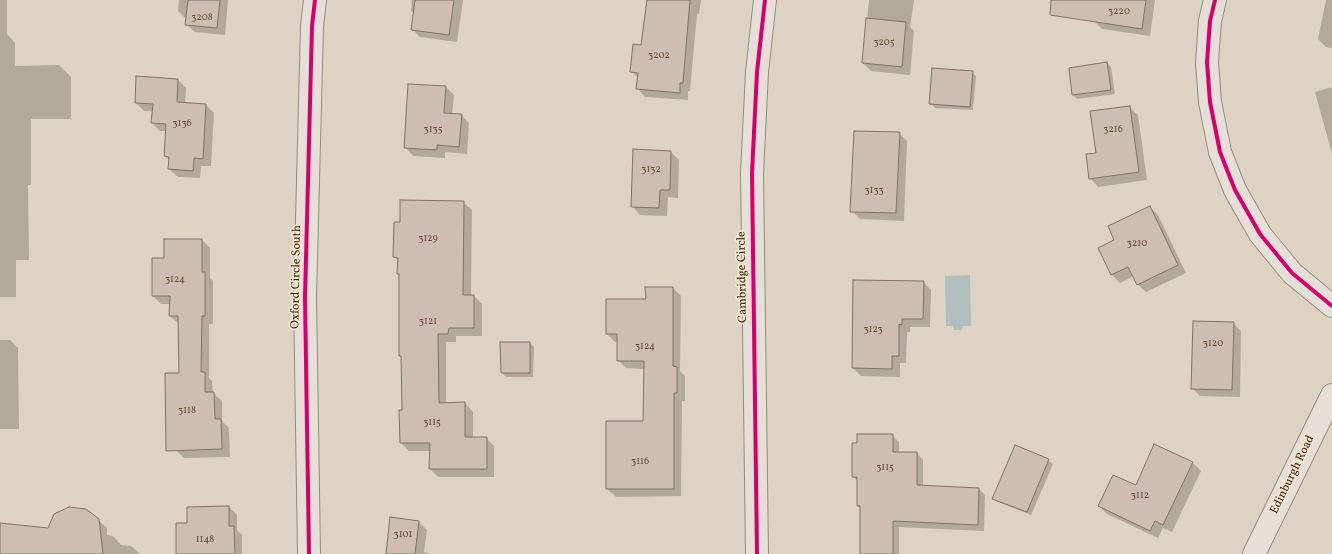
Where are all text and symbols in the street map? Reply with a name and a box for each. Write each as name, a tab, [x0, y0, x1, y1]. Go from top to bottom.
house number: 3220	[1108, 6, 1130, 18]
house number: 3208	[191, 12, 213, 24]
house number: 3205	[873, 37, 895, 49]
house number: 3202	[648, 50, 670, 62]
house number: 3136	[172, 118, 192, 130]
house number: 3135	[424, 124, 442, 136]
house number: 3216	[1103, 124, 1123, 136]
house number: 3132	[641, 164, 661, 176]
house number: 3133	[864, 185, 884, 197]
street label: Oxford Circle South	[289, 225, 305, 329]
street label: Cambridge Circle	[735, 231, 751, 323]
house number: 3129	[418, 233, 438, 245]
house number: 3210	[1127, 238, 1147, 250]
house number: 3124	[165, 274, 185, 286]
house number: 3121	[419, 316, 437, 328]
house number: 3123	[863, 324, 883, 336]
house number: 3120	[1203, 338, 1223, 350]
house number: 3124	[635, 341, 655, 353]
house number: 3118	[178, 405, 196, 417]
house number: 3115	[423, 417, 441, 429]
street label: Edinburgh Road	[1268, 433, 1318, 517]
house number: 3116	[631, 456, 649, 468]
house number: 3115	[876, 462, 894, 474]
house number: 3112	[1131, 490, 1149, 502]
house number: 3101	[394, 529, 412, 541]
house number: 1148	[196, 534, 214, 546]

